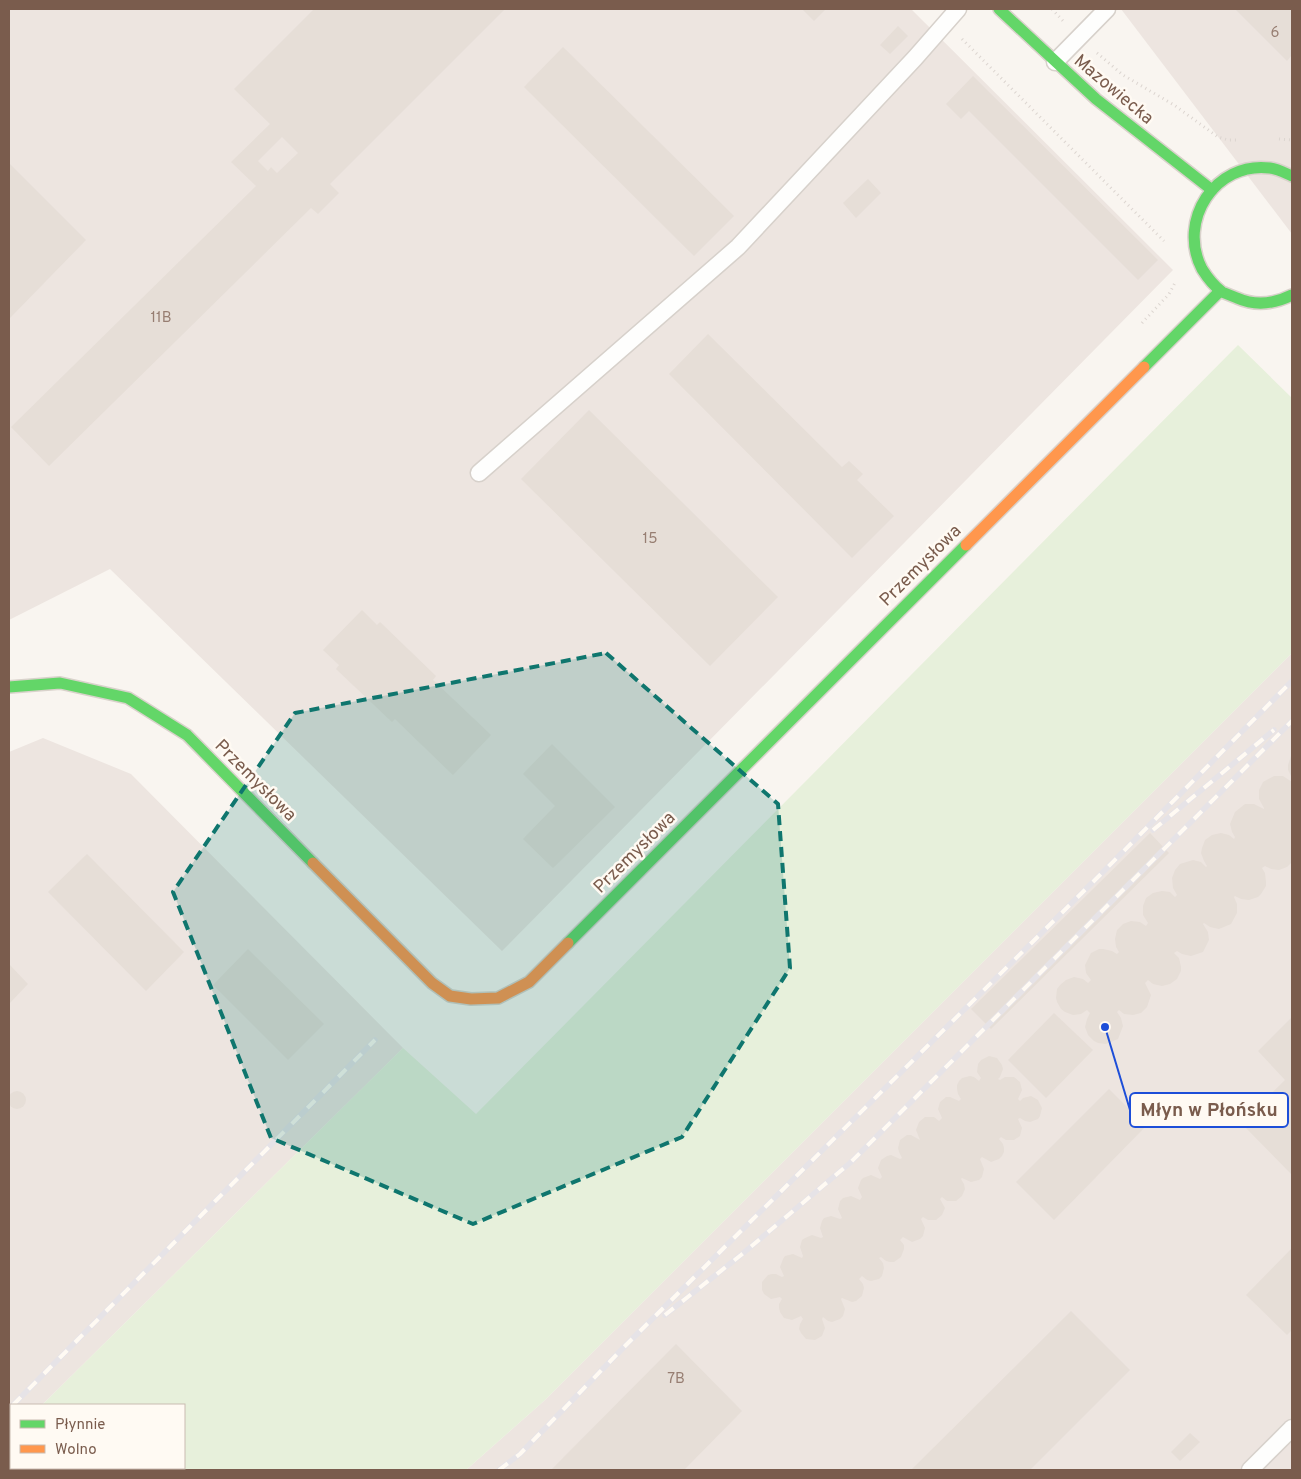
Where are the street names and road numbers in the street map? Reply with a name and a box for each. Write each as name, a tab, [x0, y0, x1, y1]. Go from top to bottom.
street label: Mazowiecka	[1068, 50, 1158, 130]
street label: Przemysłowa	[875, 520, 967, 612]
street label: Przemysłowa	[209, 735, 301, 827]
street label: Przemysłowa	[589, 807, 681, 899]

